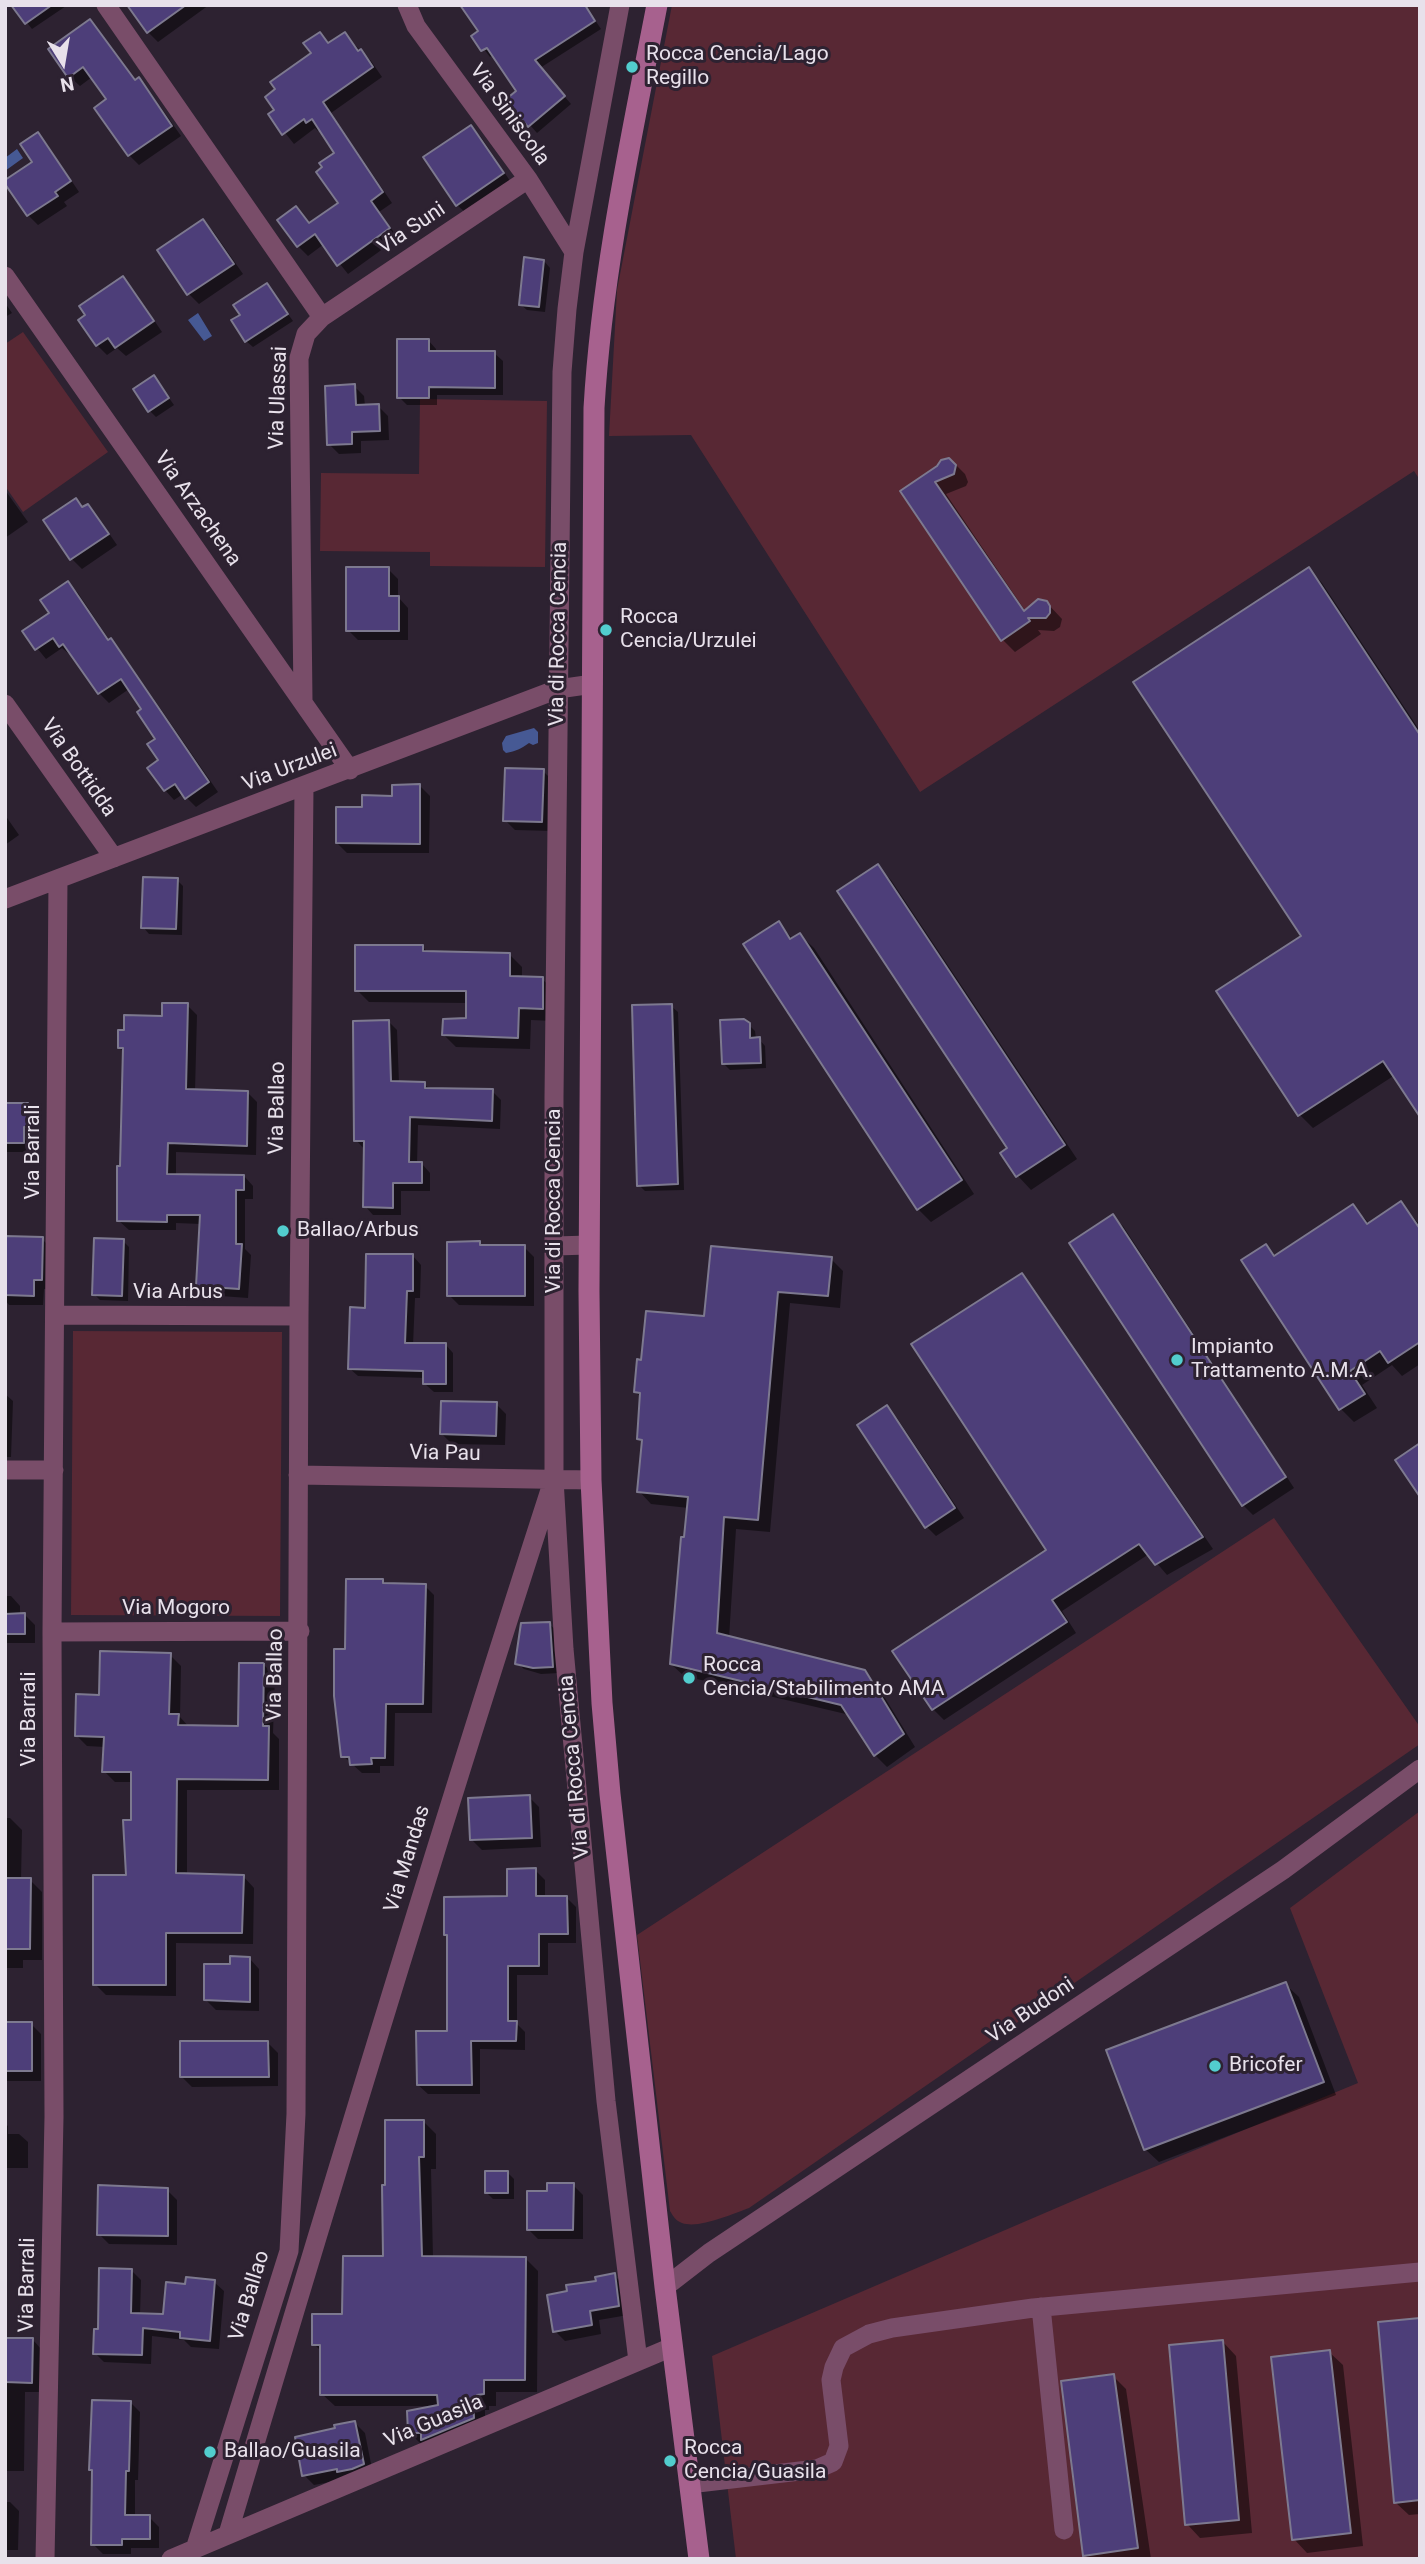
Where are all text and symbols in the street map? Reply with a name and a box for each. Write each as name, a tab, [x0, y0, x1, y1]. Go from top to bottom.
north arrow	[28, 28, 98, 98]
place label: Rocca Cencia/Lago Regillo	[646, 42, 829, 92]
street label: Via Siniscola	[464, 59, 554, 171]
marker: Rocca Cencia/Lago Regillo	[624, 59, 640, 75]
text: N	[58, 72, 76, 97]
street label: Via Suni	[374, 197, 450, 261]
street label: Via Ulassai	[265, 346, 293, 450]
street label: Via Arzachena	[148, 447, 246, 571]
street label: Via di Rocca Cencia	[545, 541, 573, 727]
place label: Rocca Cencia/Urzulei	[620, 605, 757, 655]
marker: Rocca Cencia/Urzulei	[598, 622, 614, 638]
street label: Via Bottidda	[35, 714, 121, 822]
street label: Via Urzulei	[239, 738, 341, 798]
street label: Via Ballao	[265, 1061, 291, 1155]
street label: Via Barrali	[21, 1104, 47, 1200]
street label: Via di Rocca Cencia	[542, 1109, 568, 1293]
place label: Ballao/Arbus	[297, 1218, 419, 1244]
marker: Ballao/Arbus	[275, 1223, 291, 1239]
street label: Via Arbus	[133, 1280, 223, 1306]
place label: Impianto Trattamento A.M.A.	[1191, 1335, 1373, 1385]
marker: Impianto Trattamento A.M.A.	[1169, 1352, 1185, 1368]
street label: Via Pau	[409, 1441, 481, 1467]
street label: Via Mogoro	[122, 1596, 230, 1622]
street label: Via Ballao	[263, 1628, 289, 1722]
place label: Rocca Cencia/Stabilimento AMA	[703, 1653, 944, 1703]
marker: Rocca Cencia/Stabilimento AMA	[681, 1670, 697, 1686]
street label: Via Barrali	[17, 1671, 43, 1767]
street label: Via di Rocca Cencia	[554, 1674, 596, 1860]
street label: Via Mandas	[380, 1802, 436, 1916]
street label: Via Budoni	[982, 1973, 1080, 2049]
place label: Bricofer	[1229, 2053, 1303, 2079]
marker: Bricofer	[1207, 2058, 1223, 2074]
street label: Via Barrali	[15, 2237, 41, 2333]
street label: Via Ballao	[224, 2248, 276, 2344]
street label: Via Guasila	[381, 2390, 487, 2454]
place label: Rocca Cencia/Guasila	[684, 2436, 826, 2486]
place label: Ballao/Guasila	[224, 2439, 361, 2465]
marker: Ballao/Guasila	[202, 2444, 218, 2460]
marker: Rocca Cencia/Guasila	[662, 2453, 678, 2469]

